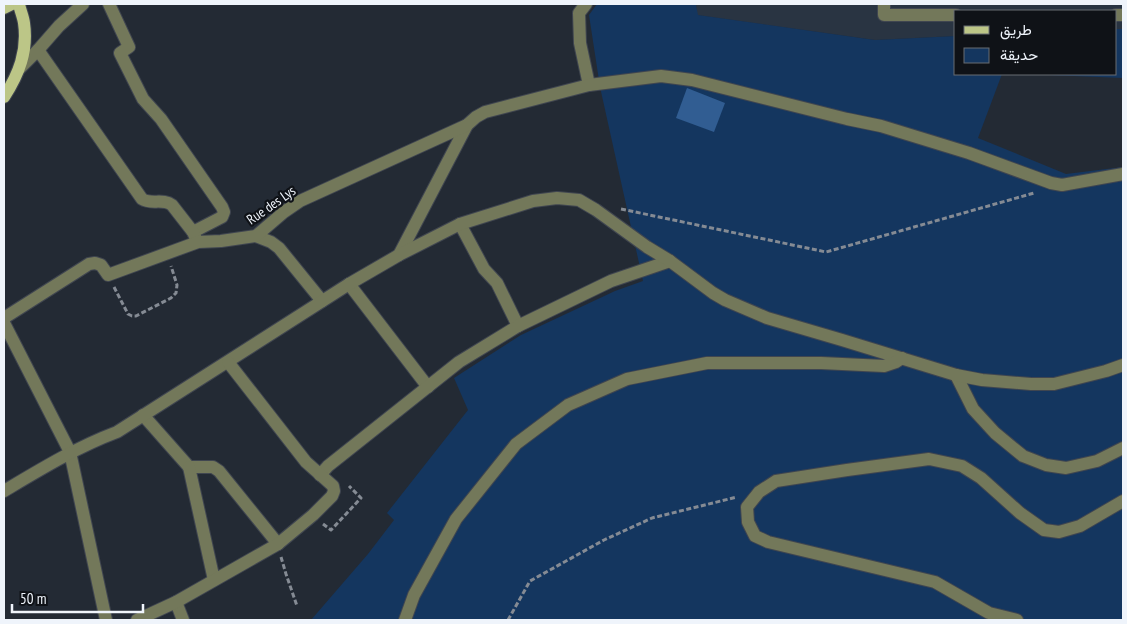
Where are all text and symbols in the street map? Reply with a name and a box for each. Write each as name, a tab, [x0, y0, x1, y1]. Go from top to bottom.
legend	[954, 10, 1117, 75]
text: طريق	[1000, 20, 1032, 40]
text: حديقة	[1000, 45, 1038, 64]
street label: Rue des Lys	[243, 181, 299, 228]
scale bar	[12, 582, 144, 614]
text: 50 m	[20, 589, 46, 608]

